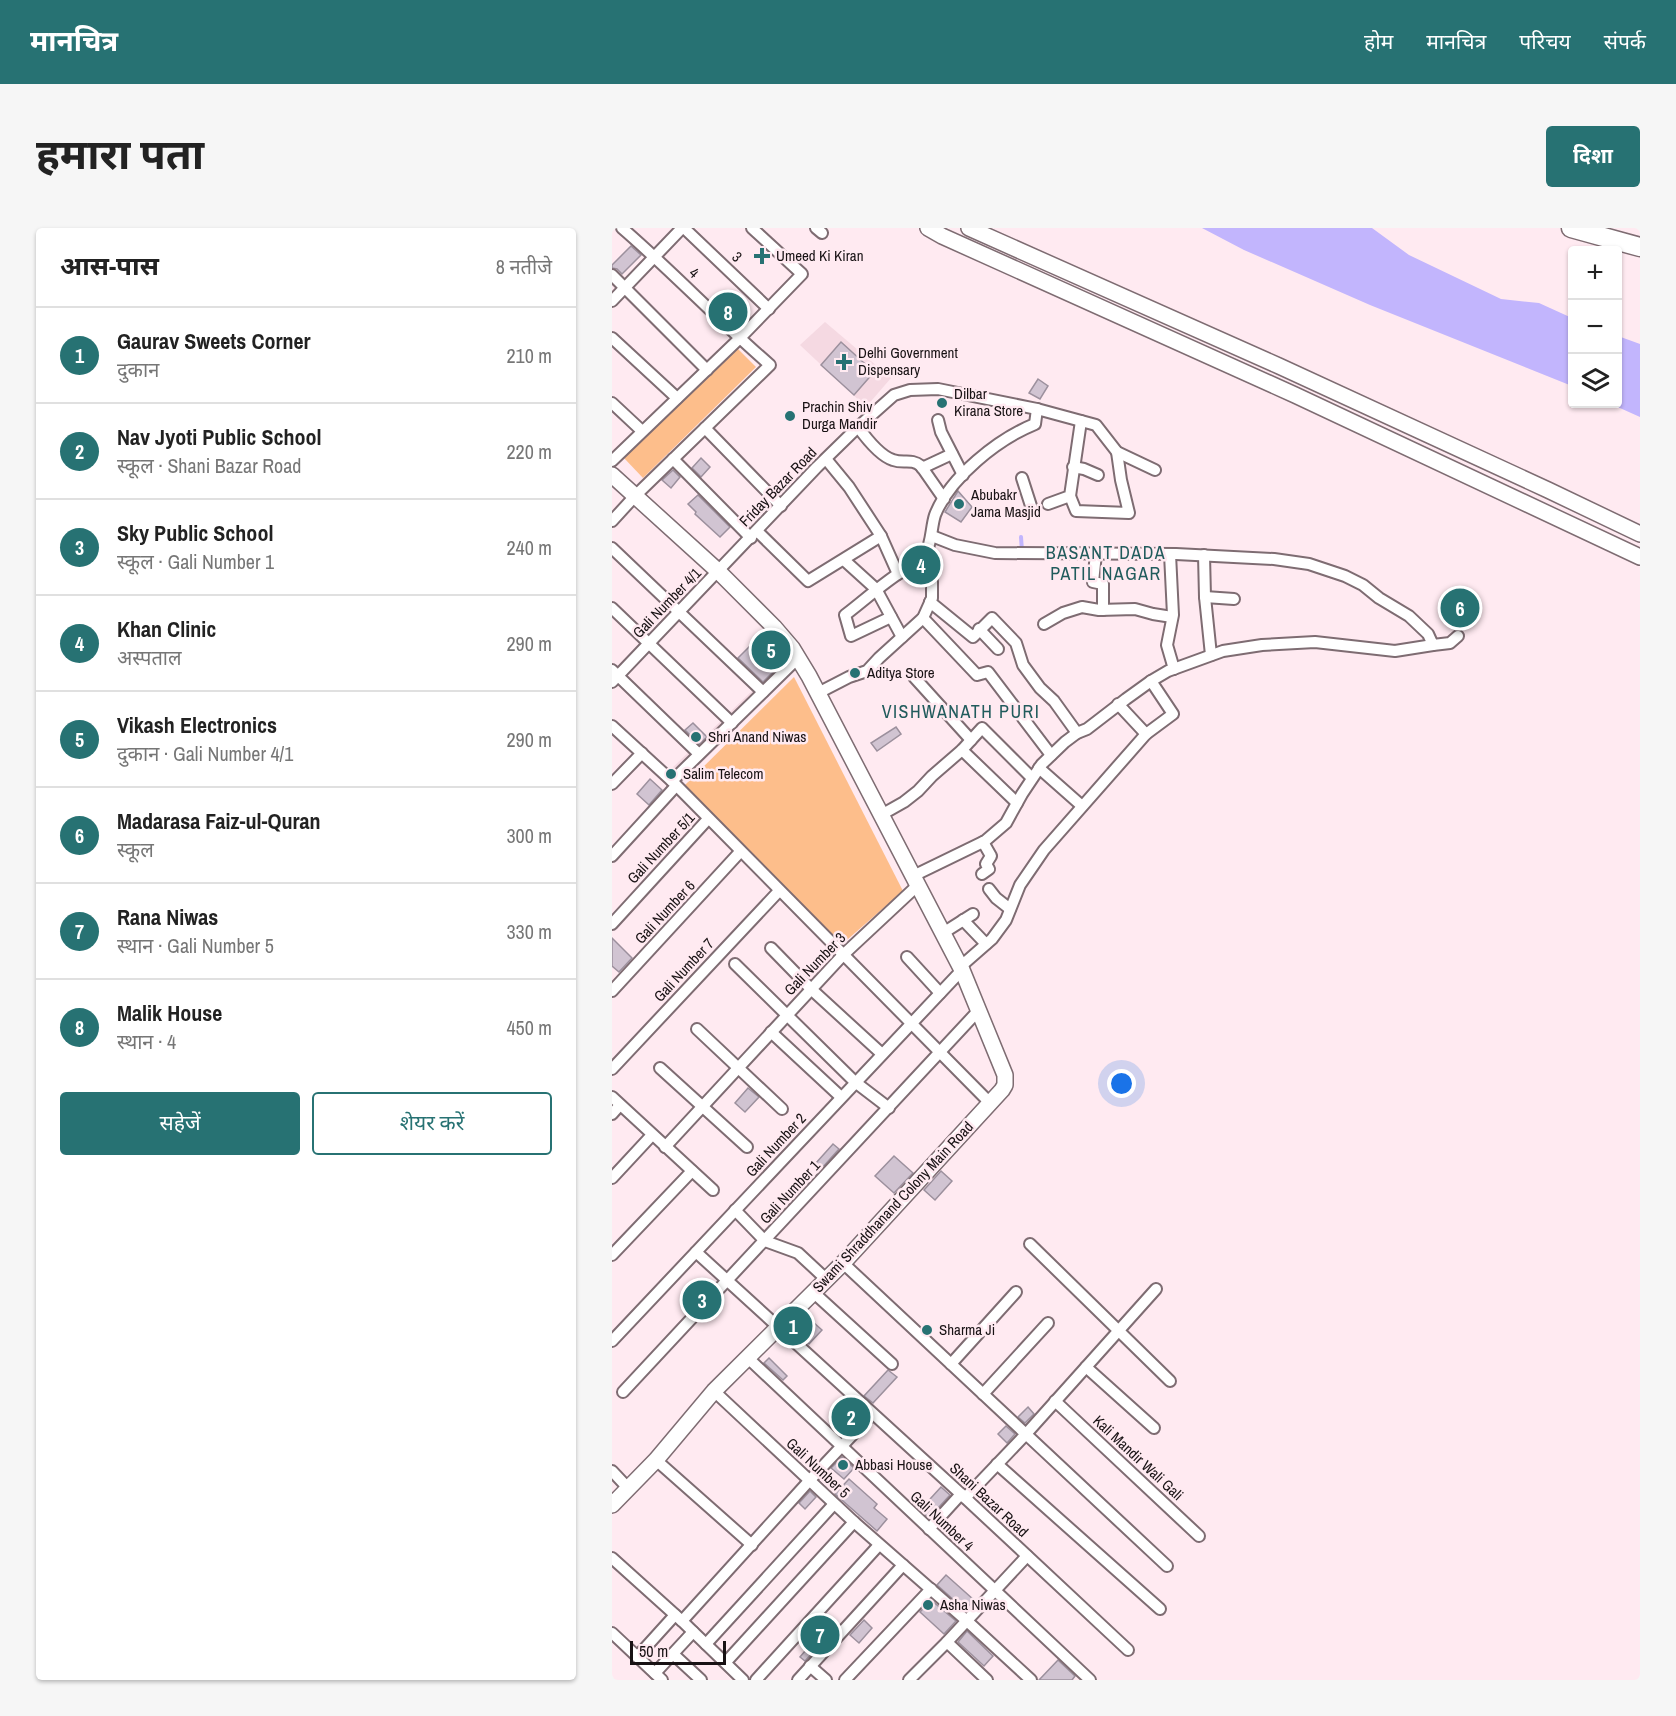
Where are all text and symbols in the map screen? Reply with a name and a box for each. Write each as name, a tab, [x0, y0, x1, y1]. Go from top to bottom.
text: मानचित्र	[30, 22, 118, 60]
text: होम	[1364, 27, 1393, 56]
text: मानचित्र	[1426, 27, 1486, 56]
text: परिचय	[1519, 27, 1571, 56]
text: संपर्क	[1604, 27, 1646, 56]
text: हमारा पता	[36, 126, 204, 182]
button: दिशा	[1546, 126, 1640, 187]
place label: Umeed Ki Kiran	[776, 245, 864, 266]
map controls	[1568, 246, 1622, 408]
button: +	[1568, 246, 1622, 300]
street label: 3	[728, 247, 747, 267]
marker: Umeed Ki Kiran	[753, 247, 771, 265]
text: आस-पास	[60, 248, 159, 283]
text: 8 नतीजे	[496, 253, 552, 280]
street label: 4	[685, 263, 704, 283]
pin: 8	[708, 290, 748, 334]
button: −	[1568, 300, 1622, 354]
text: Gaurav Sweets Corner	[117, 326, 311, 356]
text: 1	[75, 342, 84, 369]
text: 210 m	[506, 342, 552, 369]
place label: Delhi Government Dispensary	[858, 342, 958, 380]
marker: Delhi Government Dispensary	[835, 353, 853, 371]
button: layers	[1568, 354, 1622, 408]
text: दुकान	[117, 356, 159, 383]
place label: Dilbar Kirana Store	[954, 383, 1023, 421]
place label: Prachin Shiv Durga Mandir	[802, 396, 877, 434]
marker: Dilbar Kirana Store	[935, 396, 949, 410]
marker: Prachin Shiv Durga Mandir	[783, 409, 797, 423]
text: Nav Jyoti Public School	[117, 422, 322, 452]
text: 2	[75, 438, 84, 465]
text: 220 m	[506, 438, 552, 465]
street label: Friday Bazar Road	[734, 442, 821, 531]
text: स्कूल · Shani Bazar Road	[117, 452, 301, 479]
place label: Abubakr Jama Masjid	[970, 484, 1041, 522]
marker: Abubakr Jama Masjid	[952, 497, 966, 511]
text: Sky Public School	[117, 518, 273, 548]
text: 3	[75, 534, 84, 561]
text: 240 m	[506, 534, 552, 561]
district label: BASANT DADA PATIL NAGAR	[1046, 540, 1166, 586]
pin: 4	[902, 542, 940, 588]
text: स्कूल · Gali Number 1	[117, 548, 274, 575]
street label: Gali Number 4/1	[628, 563, 706, 642]
pin: 6	[1440, 586, 1480, 631]
text: Khan Clinic	[117, 614, 216, 644]
pin: 5	[752, 628, 790, 672]
text: 4	[75, 630, 84, 657]
text: 290 m	[506, 630, 552, 657]
text: अस्पताल	[117, 644, 182, 671]
place label: Aditya Store	[866, 662, 935, 683]
marker: Aditya Store	[848, 666, 862, 680]
district label: VISHWANATH PURI	[882, 699, 1040, 724]
text: Vikash Electronics	[117, 710, 277, 740]
text: 5	[75, 726, 84, 753]
text: 290 m	[506, 726, 552, 753]
place label: Shri Anand Niwas	[708, 726, 806, 747]
marker: Shri Anand Niwas	[689, 730, 703, 744]
text: दुकान · Gali Number 4/1	[117, 740, 293, 767]
place label: Salim Telecom	[683, 763, 763, 784]
marker: Salim Telecom	[664, 767, 678, 781]
text: Madarasa Faiz-ul-Quran	[117, 806, 321, 836]
street label: Gali Number 5/1	[622, 807, 699, 888]
text: 6	[75, 822, 84, 849]
text: 300 m	[506, 822, 552, 849]
text: स्कूल	[117, 836, 154, 863]
street label: Gali Number 6	[630, 875, 700, 948]
text: Rana Niwas	[117, 902, 218, 932]
text: 7	[75, 918, 84, 945]
text: 330 m	[506, 918, 552, 945]
street label: Gali Number 3	[779, 927, 850, 1000]
text: स्थान · Gali Number 5	[117, 932, 274, 959]
street label: Gali Number 7	[649, 933, 719, 1006]
text: Malik House	[117, 998, 222, 1028]
text: 8	[75, 1014, 84, 1041]
text: 450 m	[506, 1014, 552, 1041]
text: स्थान · 4	[117, 1028, 176, 1055]
your location	[1107, 1069, 1136, 1098]
button: सहेजें	[60, 1092, 300, 1155]
button: शेयर करें	[312, 1092, 552, 1155]
street label: Gali Number 2	[741, 1108, 811, 1181]
street label: Swami Shraddhanand Colony Main Road	[808, 1116, 978, 1297]
street label: Gali Number 1	[755, 1155, 825, 1228]
pin: 3	[682, 1278, 722, 1322]
pin: 1	[774, 1304, 813, 1348]
place label: Sharma Ji	[939, 1319, 995, 1340]
marker: Sharma Ji	[920, 1323, 934, 1337]
pin: 2	[832, 1394, 870, 1440]
street label: Kali Mandir Wali Gali	[1089, 1410, 1188, 1505]
street label: Gali Number 5	[782, 1433, 855, 1503]
place label: Abbasi House	[854, 1454, 932, 1475]
marker: Abbasi House	[836, 1458, 850, 1472]
street label: Shani Bazar Road	[945, 1458, 1033, 1542]
street label: Gali Number 4	[906, 1486, 979, 1556]
place label: Asha Niwas	[939, 1594, 1006, 1615]
marker: Asha Niwas	[921, 1598, 935, 1612]
pin: 7	[800, 1612, 840, 1658]
scale bar	[630, 1638, 726, 1666]
text: 50 m	[639, 1640, 668, 1662]

